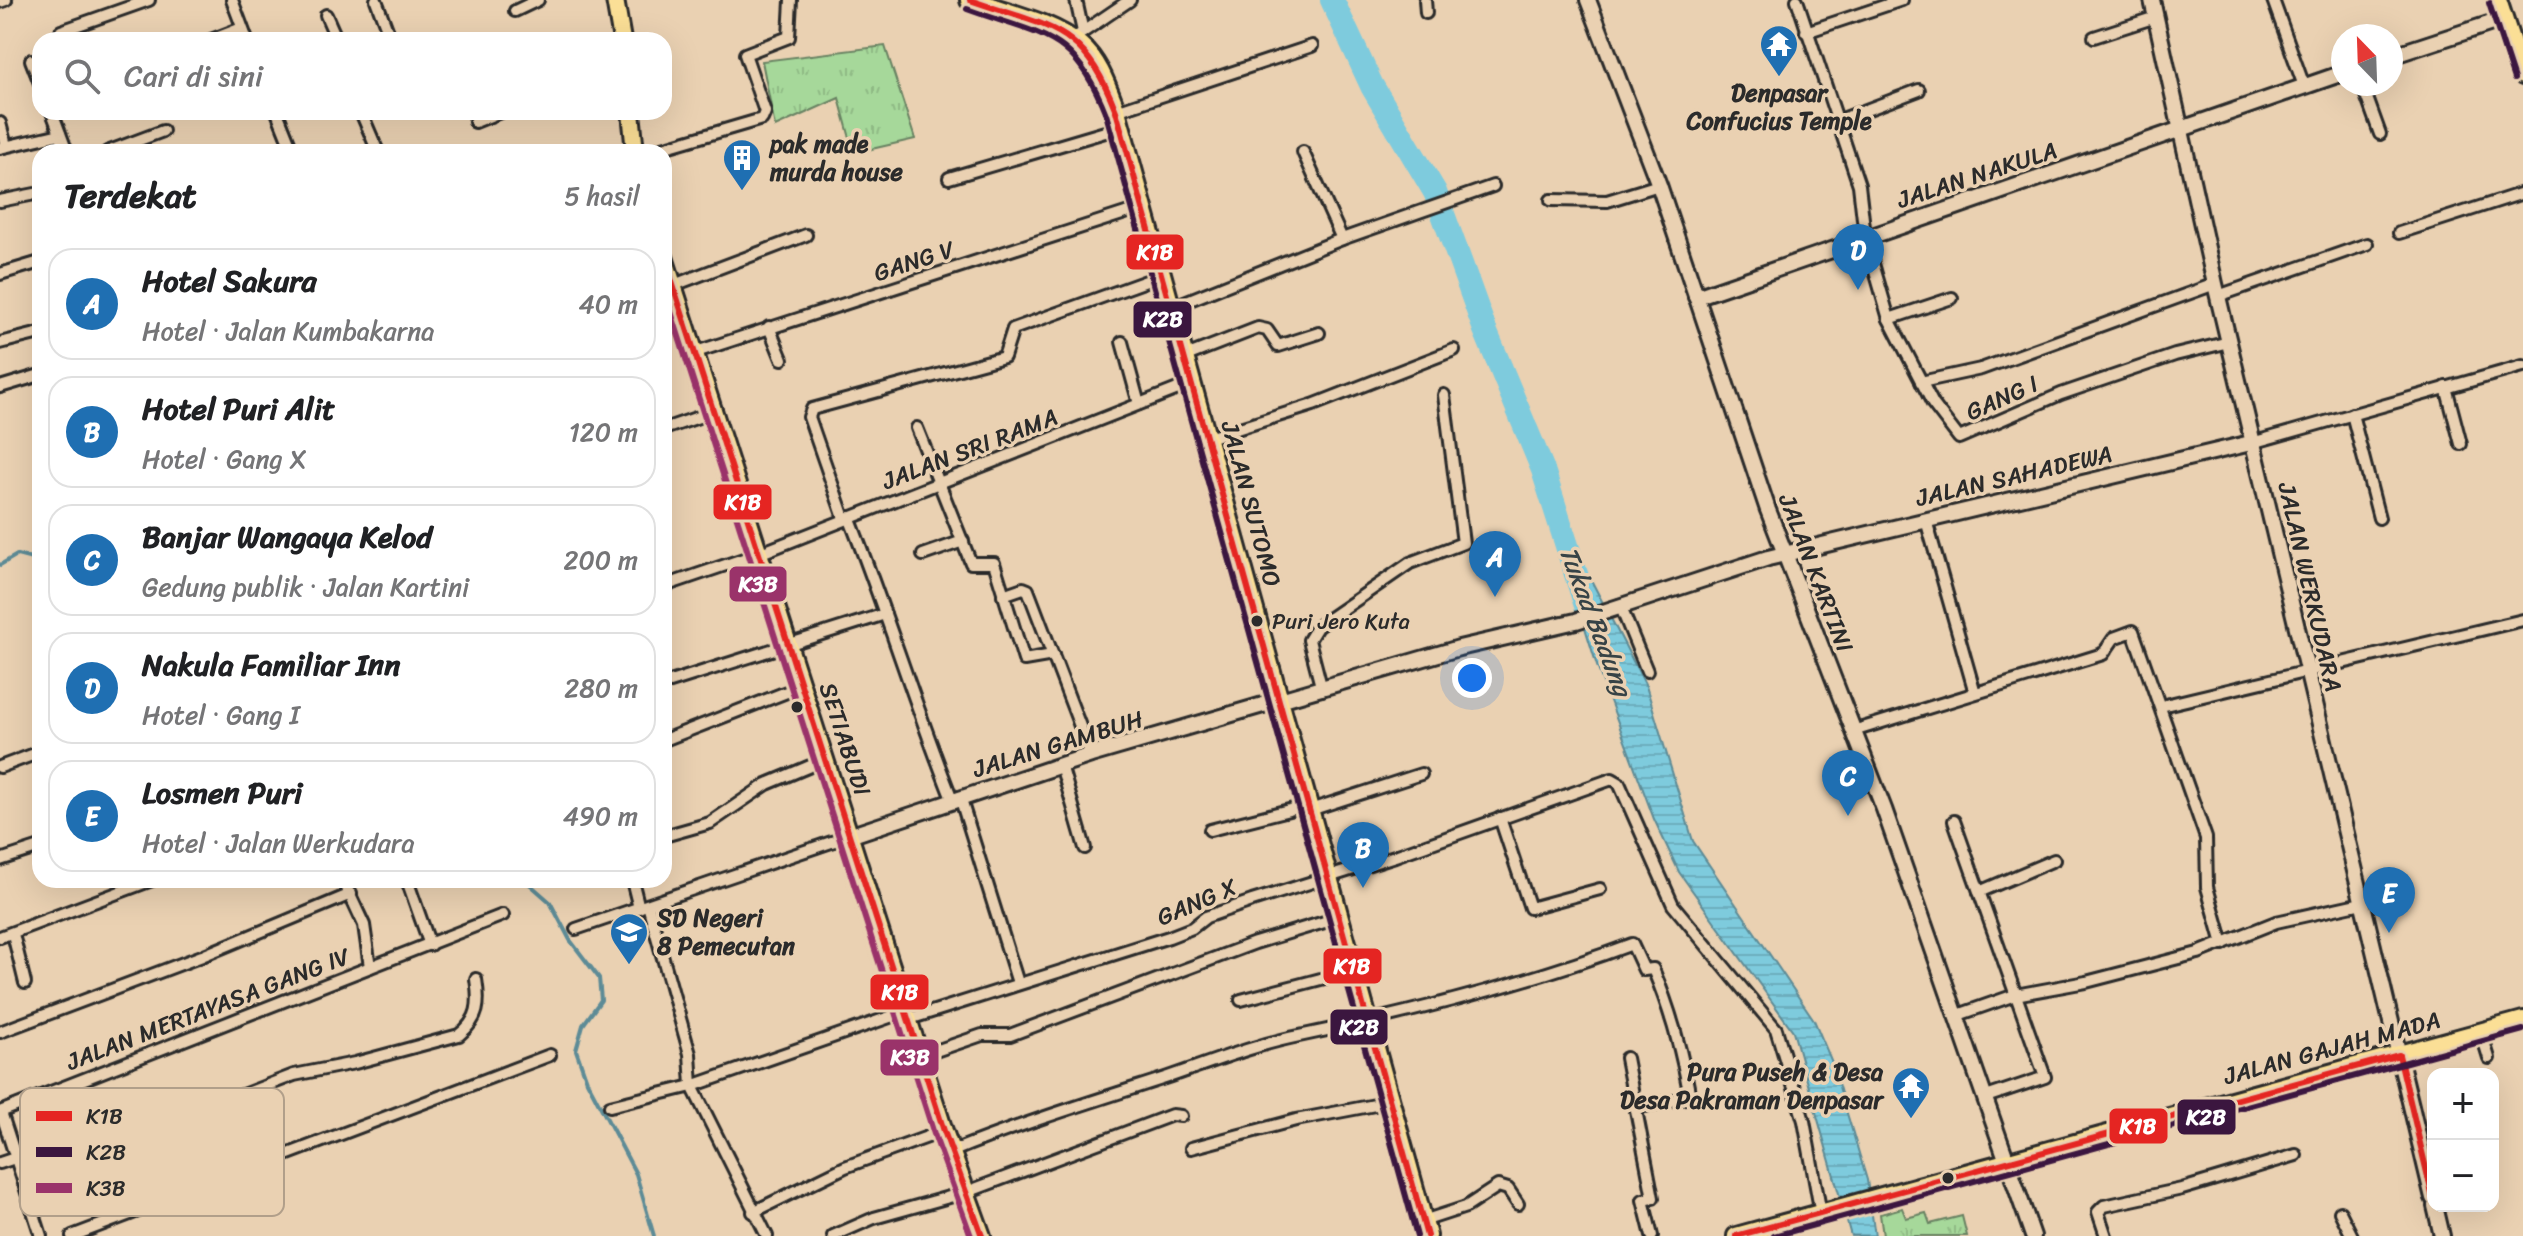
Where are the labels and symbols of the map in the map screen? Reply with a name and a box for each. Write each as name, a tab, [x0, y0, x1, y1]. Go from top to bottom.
temple icon: Denpasar Confucius Temple	[1758, 23, 1800, 78]
north arrow	[2331, 24, 2403, 96]
place label: Denpasar Confucius Temple	[1685, 72, 1872, 142]
place label: pak made murda house	[768, 123, 903, 193]
street label: JALAN NAKULA	[1891, 129, 2063, 221]
building icon: pak made murda house	[721, 137, 763, 192]
pin: D	[1832, 224, 1884, 290]
street label: GANG V	[868, 228, 961, 294]
line badge: K1B	[1125, 233, 1185, 271]
text: K1B	[1136, 233, 1173, 272]
line badge: K2B	[1132, 300, 1193, 339]
text: K2B	[1142, 300, 1183, 339]
street label: GANG I	[1959, 363, 2046, 433]
street label: JALAN SRI RAMA	[875, 396, 1064, 502]
street label: JALAN SUTOMO	[1208, 415, 1293, 592]
street label: JALAN SAHADEWA	[1911, 433, 2116, 519]
street label: JALAN WERKUDARA	[2265, 477, 2354, 696]
line badge: K1B	[712, 483, 773, 521]
text: K1B	[724, 483, 761, 522]
street label: JALAN KARTINI	[1766, 487, 1866, 659]
pin: A	[1469, 531, 1521, 597]
water label: Tukad Badung	[1546, 539, 1647, 706]
line badge: K3B	[728, 565, 788, 603]
text: K3B	[737, 565, 778, 604]
place label: Puri Jero Kuta	[1272, 602, 1410, 641]
marker: Puri Jero Kuta	[1249, 613, 1265, 629]
your location	[1452, 658, 1492, 698]
street label: SETIABUDI	[807, 677, 883, 802]
street label: JALAN GAMBUH	[967, 698, 1148, 790]
unlabelled marker	[789, 699, 805, 715]
pin: C	[1822, 750, 1874, 816]
pin: B	[1337, 822, 1389, 888]
street label: GANG X	[1150, 866, 1244, 938]
pin: E	[2363, 867, 2415, 933]
place label: SD Negeri 8 Pemecutan	[656, 897, 795, 967]
school or university icon: SD Negeri 8 Pemecutan	[608, 911, 650, 966]
street label: JALAN MERTAYASA GANG IV	[59, 935, 357, 1083]
line badge: K1B	[1322, 947, 1383, 985]
text: K1B	[1333, 947, 1370, 986]
line badge: K1B	[869, 973, 930, 1011]
text: K1B	[881, 973, 918, 1012]
street label: JALAN GAJAH MADA	[2218, 999, 2445, 1097]
line badge: K2B	[1329, 1008, 1389, 1046]
text: K2B	[1338, 1008, 1379, 1047]
line badge: K3B	[879, 1038, 940, 1077]
text: K3B	[889, 1038, 930, 1077]
place label: Pura Puseh & Desa Desa Pakraman Denpasar	[1620, 1051, 1885, 1121]
temple icon: Pura Puseh & Desa Desa Pakraman Denpasar	[1890, 1065, 1932, 1120]
legend	[20, 1088, 284, 1216]
text: K1B	[86, 1097, 123, 1136]
line badge: K2B	[2176, 1098, 2237, 1136]
text: K2B	[2185, 1098, 2226, 1137]
line badge: K1B	[2108, 1107, 2169, 1145]
text: K1B	[2119, 1107, 2156, 1146]
text: K2B	[86, 1133, 126, 1172]
text: K3B	[86, 1169, 126, 1208]
unlabelled marker	[1940, 1170, 1956, 1186]

